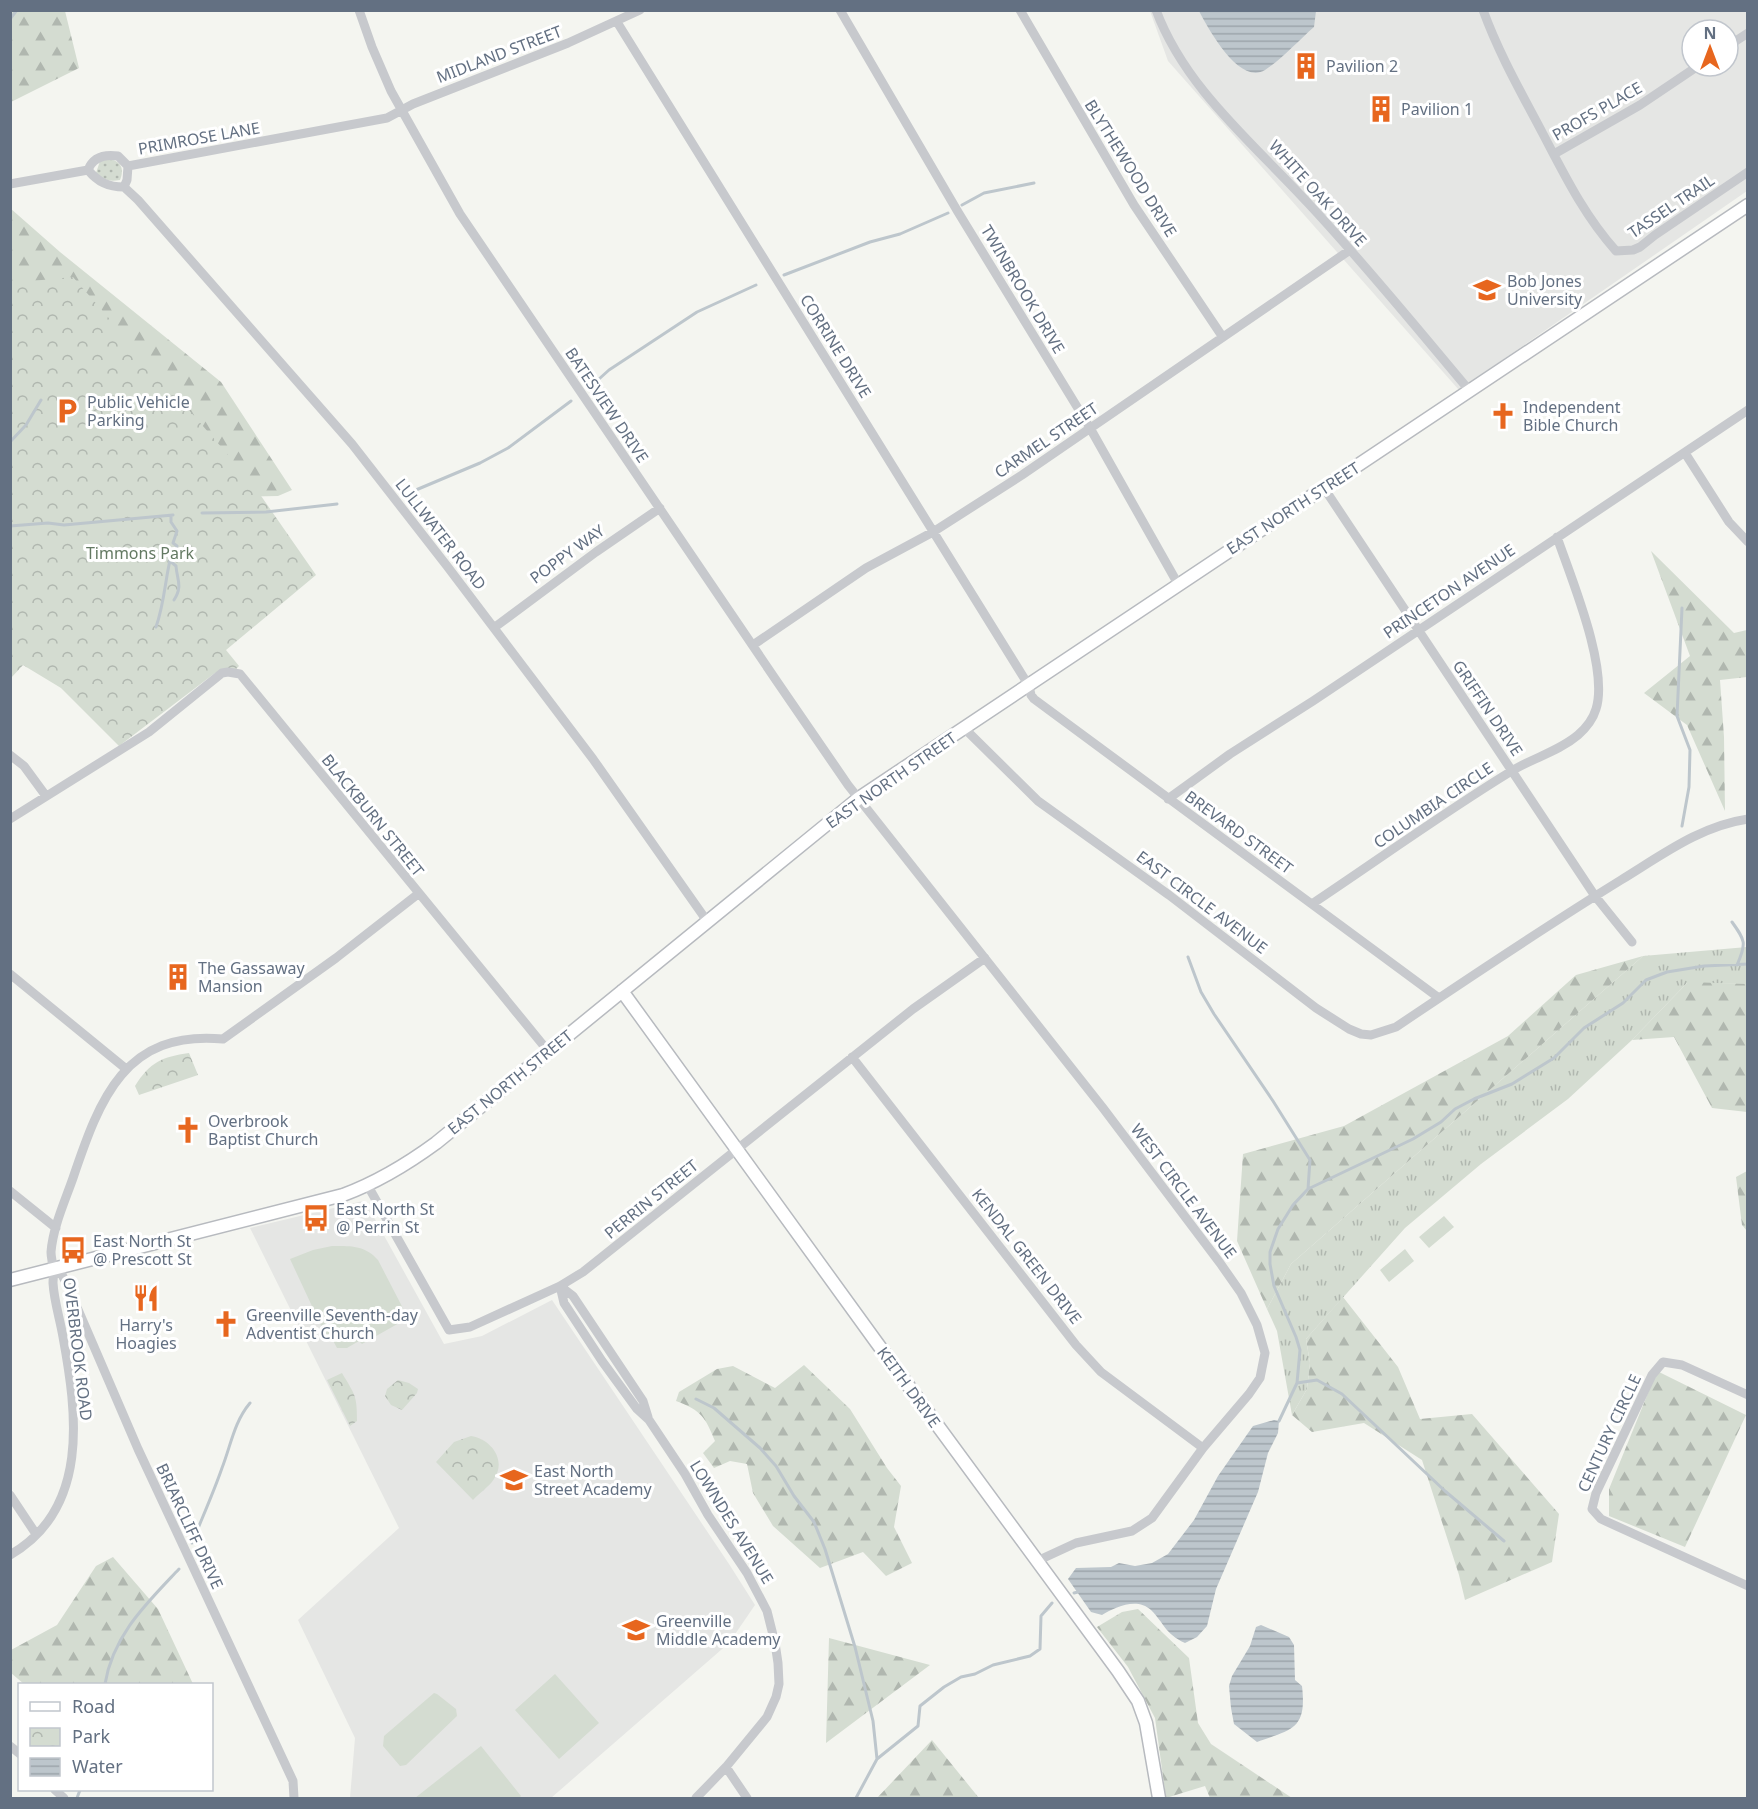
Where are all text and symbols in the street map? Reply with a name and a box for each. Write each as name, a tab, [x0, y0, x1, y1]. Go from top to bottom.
north arrow	[1680, 18, 1740, 78]
street label: MIDLAND STREET	[433, 20, 565, 88]
text: N	[1703, 22, 1717, 44]
building icon: Pavilion 2	[1291, 51, 1321, 81]
place label: Pavilion 2	[1326, 55, 1398, 77]
street label: PROFS PLACE	[1548, 76, 1646, 146]
building icon: Pavilion 1	[1366, 94, 1396, 124]
street label: BLYTHEWOOD DRIVE	[1080, 95, 1182, 241]
place label: Pavilion 1	[1401, 98, 1473, 120]
street label: PRIMROSE LANE	[136, 116, 262, 160]
street label: WHITE OAK DRIVE	[1264, 135, 1372, 251]
street label: TASSEL TRAIL	[1623, 169, 1719, 243]
street label: TWINBROOK DRIVE	[976, 221, 1070, 357]
place label: Bob Jones University	[1507, 270, 1583, 310]
school or university icon: Bob Jones University	[1472, 275, 1502, 305]
street label: CORRINE DRIVE	[795, 290, 877, 402]
street label: BATESVIEW DRIVE	[560, 343, 654, 467]
place label: Public Vehicle Parking	[87, 391, 190, 431]
parking icon: Public Vehicle Parking	[52, 396, 82, 426]
place label: Independent Bible Church	[1523, 396, 1621, 436]
street label: CARMEL STREET	[990, 397, 1102, 483]
church icon: Independent Bible Church	[1488, 401, 1518, 431]
street label: EAST NORTH STREET	[1222, 457, 1364, 559]
street label: LULLWATER ROAD	[391, 474, 491, 594]
street label: POPPY WAY	[525, 519, 610, 589]
street label: PRINCETON AVENUE	[1379, 539, 1519, 643]
park label: Timmons Park	[86, 542, 195, 564]
street label: GRIFFIN DRIVE	[1448, 656, 1528, 760]
street label: EAST NORTH STREET	[821, 727, 961, 833]
street label: BLACKBURN STREET	[317, 749, 429, 881]
street label: COLUMBIA CIRCLE	[1369, 757, 1497, 853]
street label: BREVARD STREET	[1181, 785, 1298, 879]
street label: EAST CIRCLE AVENUE	[1132, 845, 1272, 959]
place label: The Gassaway Mansion	[198, 957, 305, 997]
building icon: The Gassaway Mansion	[163, 962, 193, 992]
street label: EAST NORTH STREET	[443, 1025, 577, 1139]
place label: Overbrook Baptist Church	[208, 1110, 318, 1150]
church icon: Overbrook Baptist Church	[173, 1115, 203, 1145]
street label: WEST CIRCLE AVENUE	[1126, 1119, 1242, 1263]
street label: PERRIN STREET	[600, 1154, 703, 1244]
street label: KENDAL GREEN DRIVE	[967, 1184, 1087, 1328]
place label: East North St @ Perrin St	[336, 1198, 435, 1238]
bus stop icon: East North St @ Perrin St	[301, 1203, 331, 1233]
place label: East North St @ Prescott St	[93, 1230, 192, 1270]
bus stop icon: East North St @ Prescott St	[58, 1235, 88, 1265]
street label: OVERBROOK ROAD	[58, 1276, 98, 1422]
restaurant icon: Harry's Hoagies	[131, 1283, 161, 1313]
place label: Greenville Seventh-day Adventist Church	[246, 1304, 419, 1344]
church icon: Greenville Seventh-day Adventist Church	[211, 1309, 241, 1339]
place label: Harry's Hoagies	[115, 1314, 177, 1354]
street label: KEITH DRIVE	[872, 1342, 946, 1432]
street label: CENTURY CIRCLE	[1572, 1370, 1646, 1496]
street label: LOWNDES AVENUE	[685, 1456, 779, 1588]
street label: BRIARCLIFF DRIVE	[151, 1460, 229, 1592]
place label: East North Street Academy	[534, 1460, 653, 1500]
school or university icon: East North Street Academy	[499, 1465, 529, 1495]
place label: Greenville Middle Academy	[656, 1610, 781, 1650]
school or university icon: Greenville Middle Academy	[621, 1615, 651, 1645]
legend	[18, 1683, 213, 1791]
text: Road	[72, 1694, 115, 1718]
text: Park	[72, 1724, 110, 1748]
text: Water	[72, 1754, 123, 1778]

